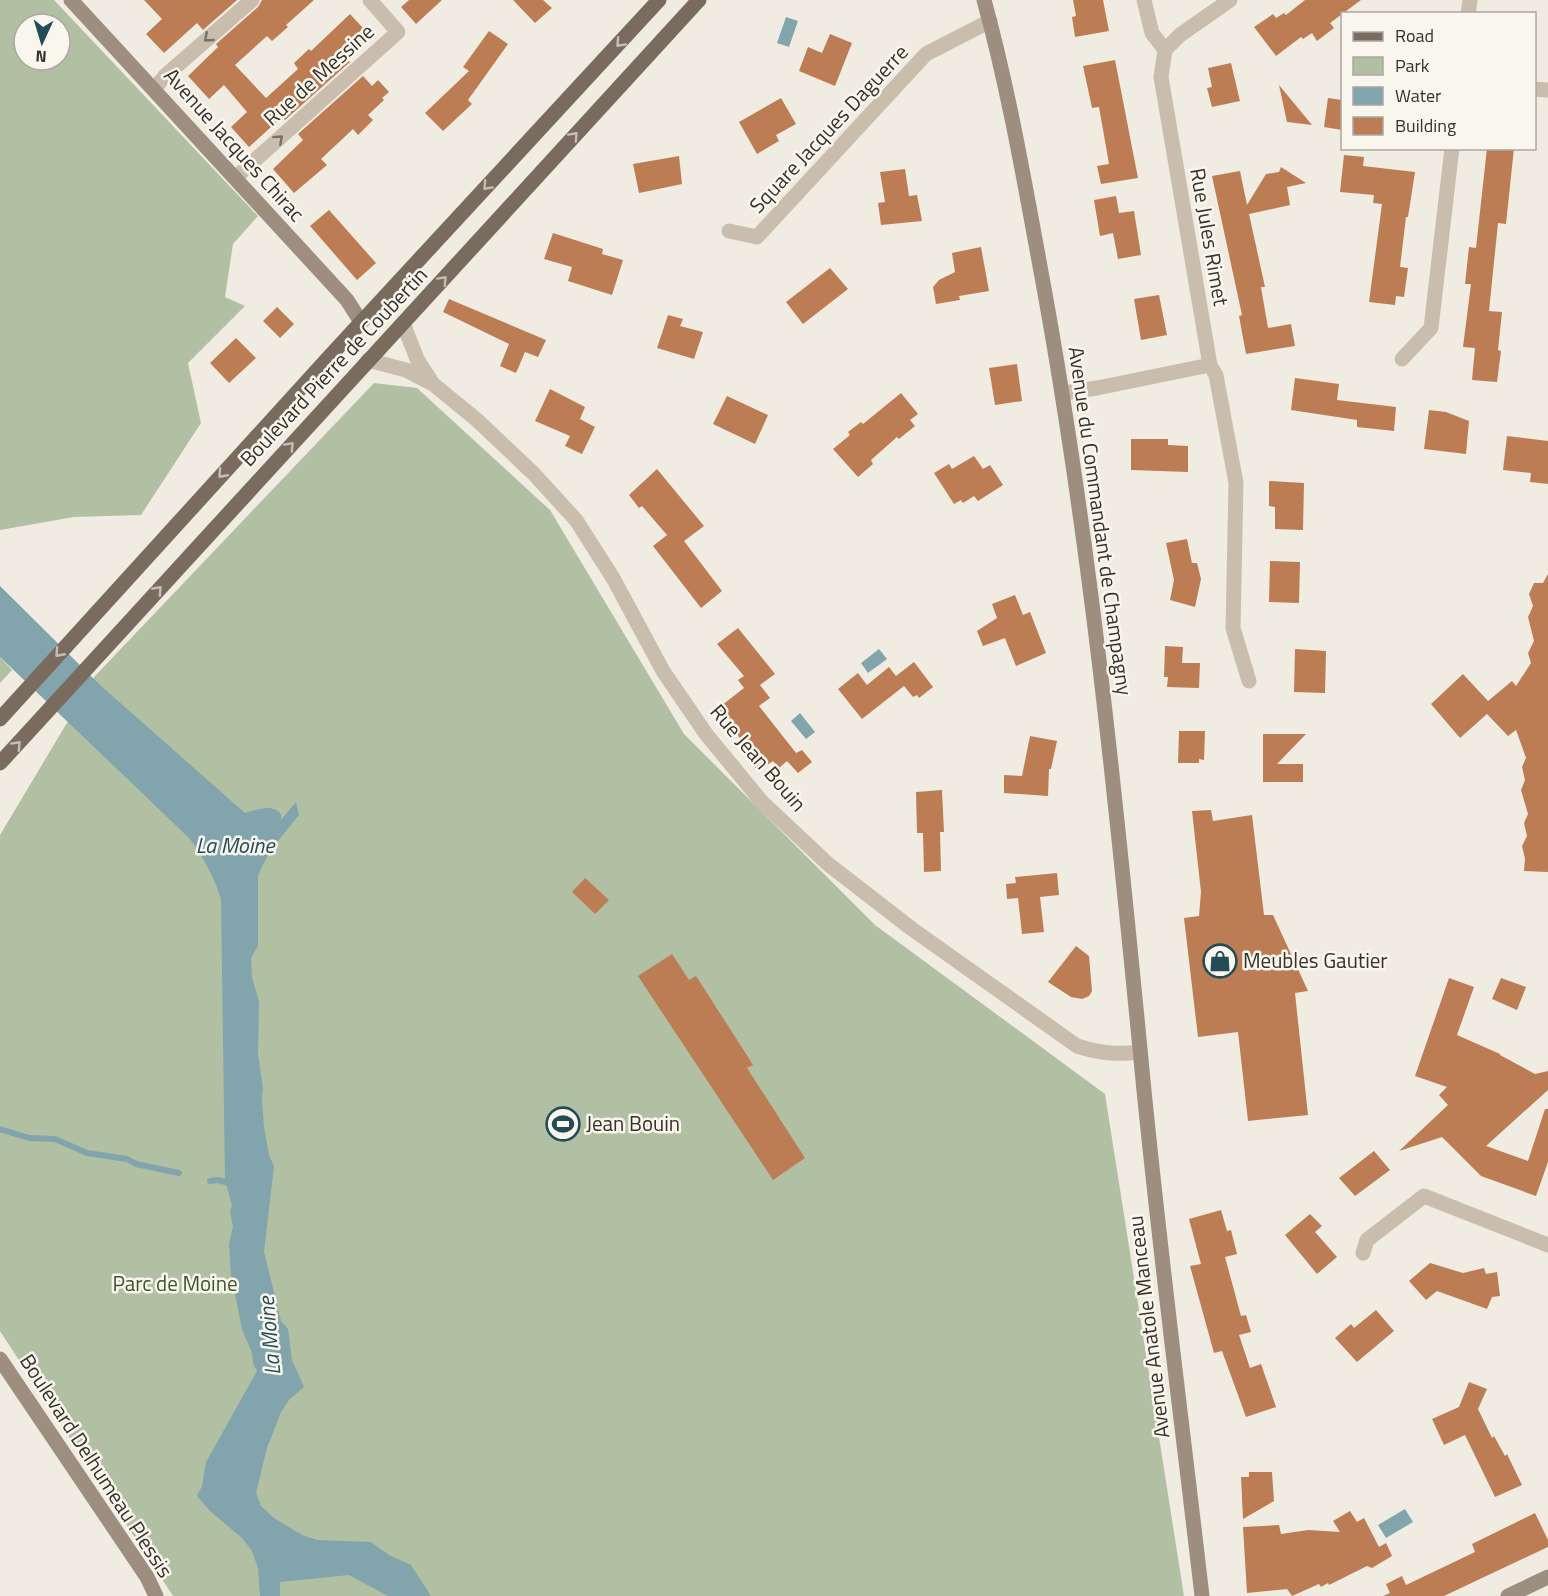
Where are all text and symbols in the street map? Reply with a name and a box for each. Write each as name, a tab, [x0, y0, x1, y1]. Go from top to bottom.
north arrow	[12, 12, 72, 72]
legend	[1341, 12, 1536, 150]
street label: Rue de Messine	[256, 16, 381, 133]
text: Road	[1395, 22, 1434, 49]
one-way arrow	[204, 31, 215, 42]
one-way arrow	[616, 36, 627, 47]
street label: Square Jacques Daguerre	[741, 37, 915, 220]
text: N	[35, 45, 47, 69]
text: Park	[1395, 52, 1430, 79]
street label: Avenue Jacques Chirac	[157, 60, 313, 228]
text: Water	[1395, 82, 1441, 109]
text: Building	[1395, 112, 1456, 139]
one-way arrow	[567, 132, 578, 143]
one-way arrow	[272, 135, 283, 146]
street label: Rue Jules Rimet	[1182, 165, 1238, 309]
one-way arrow	[483, 179, 494, 190]
street label: Boulevard Pierre de Coubertin	[232, 259, 435, 473]
one-way arrow	[435, 276, 446, 287]
street label: Avenue du Commandant de Champagny	[1061, 344, 1141, 697]
one-way arrow	[283, 442, 294, 453]
one-way arrow	[218, 467, 229, 478]
one-way arrow	[151, 586, 162, 596]
one-way arrow	[55, 646, 66, 657]
street label: Rue Jean Bouin	[703, 697, 815, 818]
one-way arrow	[9, 742, 20, 753]
water label: La Moine	[196, 828, 276, 862]
shop icon: Meubles Gautier	[1202, 943, 1238, 979]
place label: Meubles Gautier	[1243, 944, 1388, 976]
sports icon: Jean Bouin	[545, 1106, 581, 1142]
place label: Jean Bouin	[586, 1107, 680, 1139]
street label: Avenue Anatole Manceau	[1118, 1214, 1178, 1440]
park label: Parc de Moine	[112, 1267, 238, 1299]
water label: La Moine	[248, 1293, 289, 1377]
street label: Boulevard Delhumeau Plessis	[12, 1347, 181, 1584]

